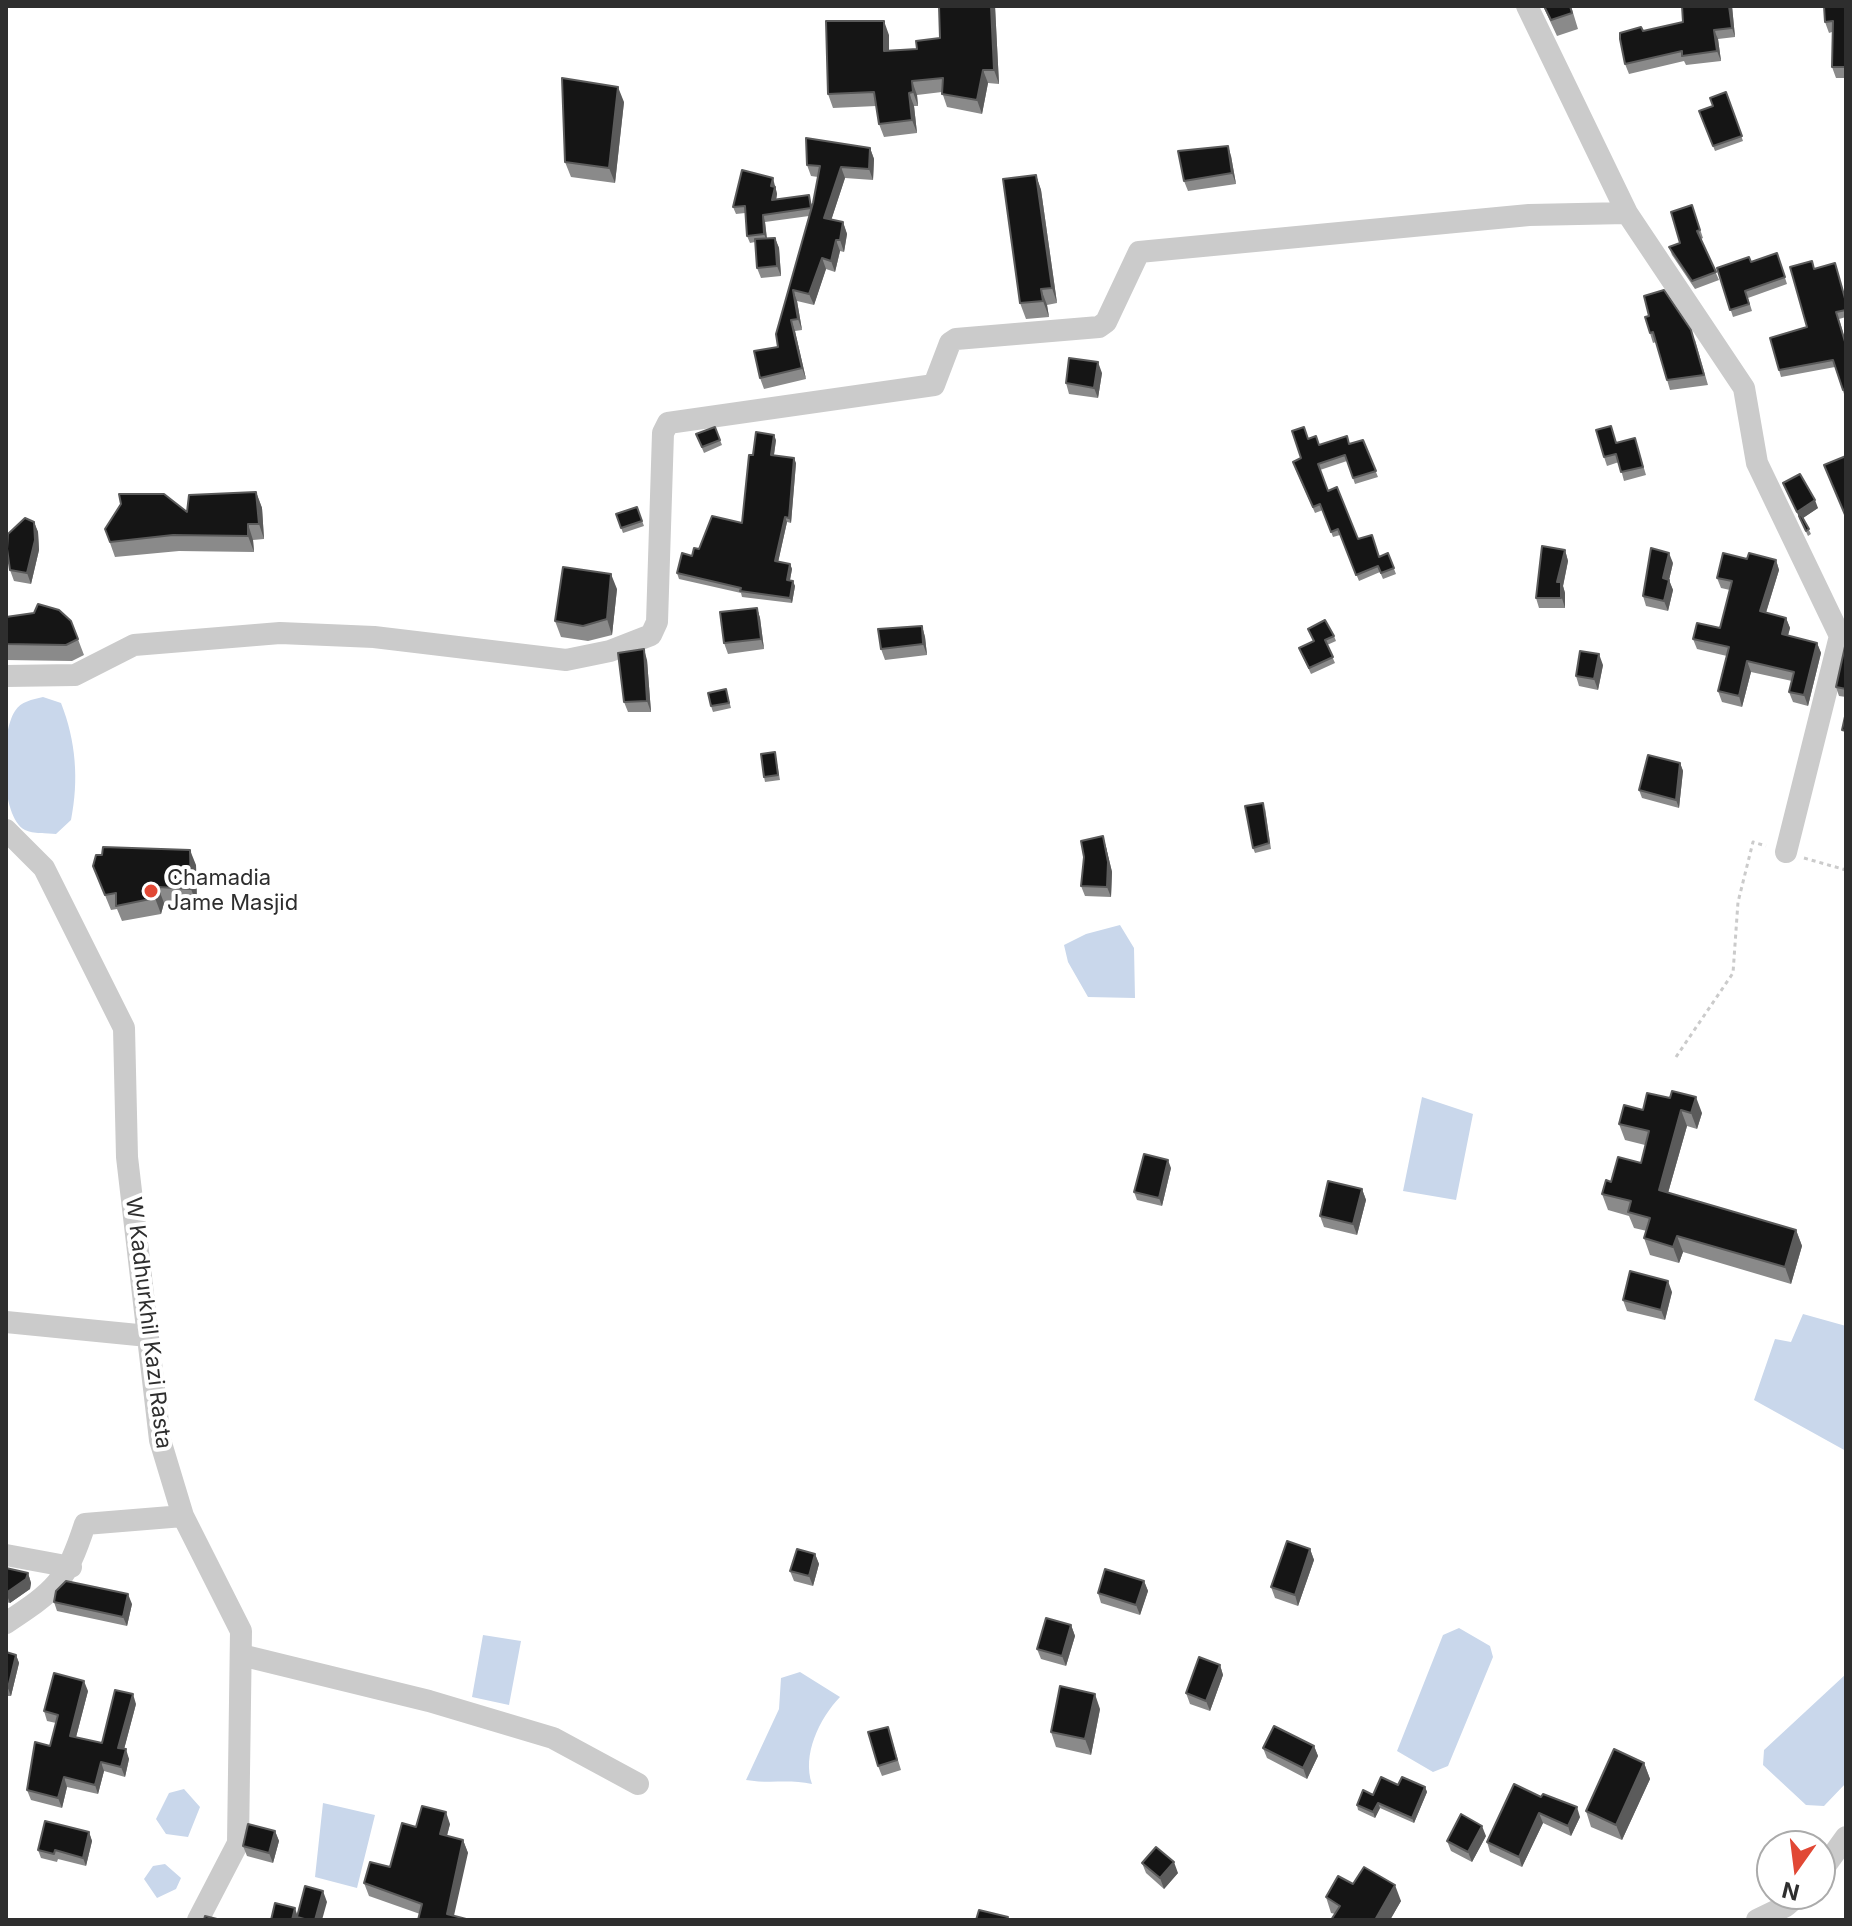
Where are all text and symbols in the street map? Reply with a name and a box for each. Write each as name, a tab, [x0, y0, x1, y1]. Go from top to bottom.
place label: Chamadia Jame Masjid	[167, 865, 298, 916]
marker: Chamadia Jame Masjid	[142, 882, 160, 900]
street label: W Kadhurkhil Kazi Rasta	[119, 1196, 177, 1450]
north arrow	[1756, 1830, 1836, 1910]
text: N	[1779, 1877, 1802, 1906]

